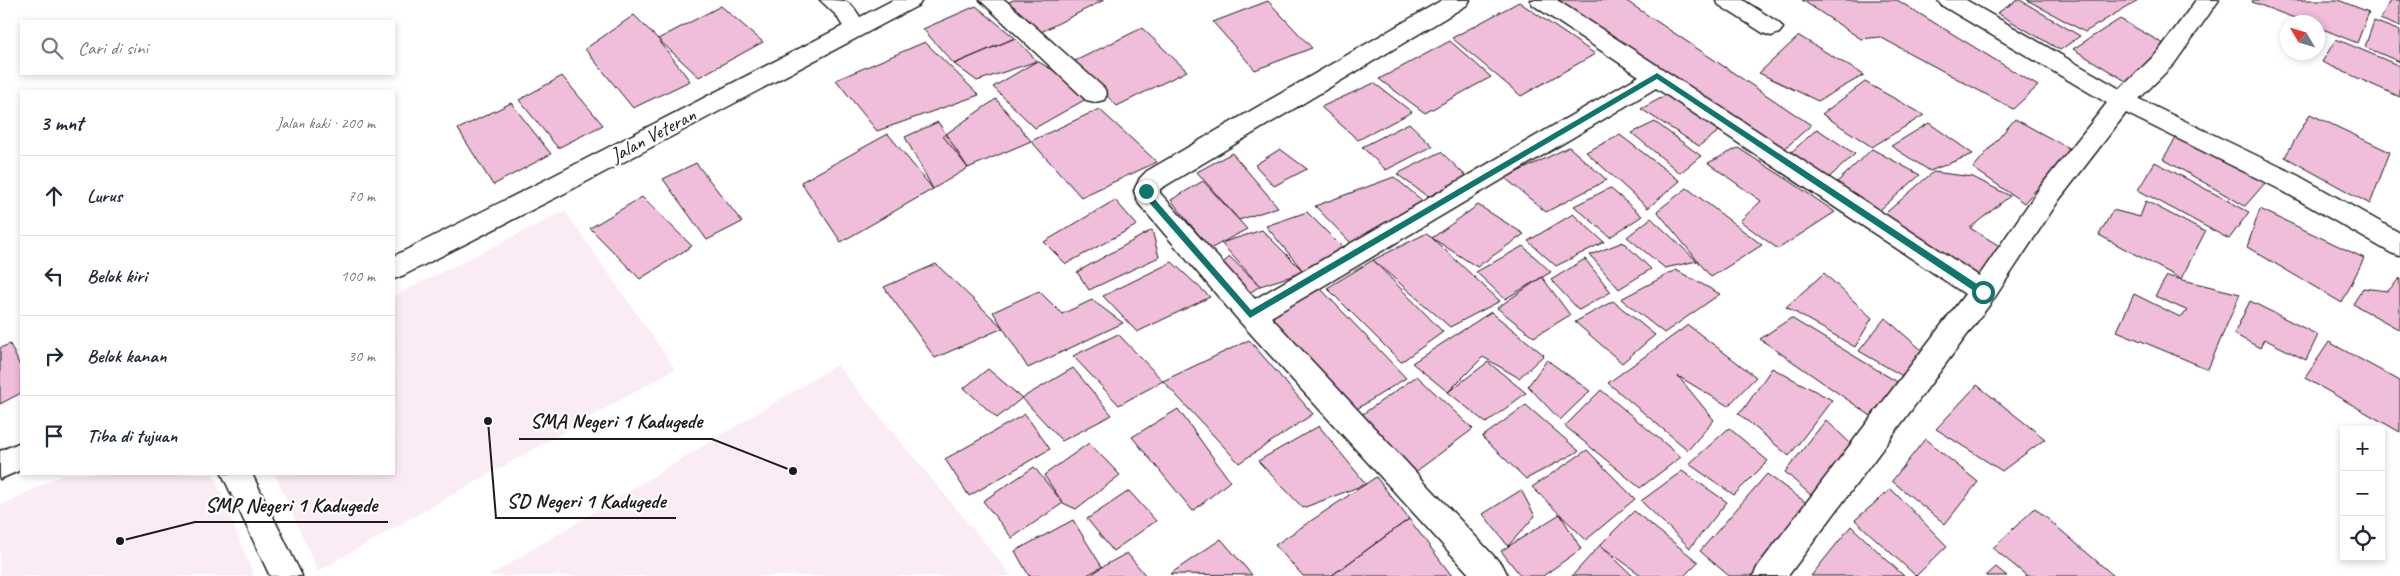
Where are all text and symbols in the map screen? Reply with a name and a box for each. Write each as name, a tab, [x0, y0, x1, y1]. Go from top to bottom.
north arrow	[2280, 15, 2325, 60]
search box	[20, 20, 395, 75]
icon: search	[38, 34, 66, 62]
text: Cari di sini	[78, 36, 148, 60]
street label: Jalan Veteran	[605, 102, 701, 168]
text: 3 mnt	[40, 110, 83, 136]
text: Jalan kaki · 200 m	[277, 113, 375, 133]
route end	[1135, 180, 1158, 203]
icon: ahead	[40, 182, 68, 210]
text: Lurus	[87, 184, 122, 208]
text: 70 m	[348, 186, 375, 206]
icon: left	[40, 262, 68, 290]
text: Belok kiri	[87, 264, 147, 288]
text: 100 m	[341, 266, 375, 286]
route start	[1972, 281, 1995, 304]
icon: right	[40, 342, 68, 370]
text: Belok kanan	[87, 344, 166, 368]
text: 30 m	[348, 346, 375, 366]
callout: SMA Negeri 1 Kadugede	[519, 403, 712, 439]
text: SMA Negeri 1 Kadugede	[530, 408, 704, 434]
icon: arrive	[40, 422, 68, 450]
text: Tiba di tujuan	[87, 424, 177, 448]
map controls	[2340, 426, 2385, 561]
button: +	[2340, 426, 2385, 471]
button: −	[2340, 471, 2385, 516]
callout: SD Negeri 1 Kadugede	[496, 482, 676, 518]
callout: SMP Negeri 1 Kadugede	[195, 486, 388, 522]
text: SD Negeri 1 Kadugede	[507, 488, 667, 514]
text: SMP Negeri 1 Kadugede	[205, 492, 379, 518]
button: locate	[2340, 516, 2385, 561]

